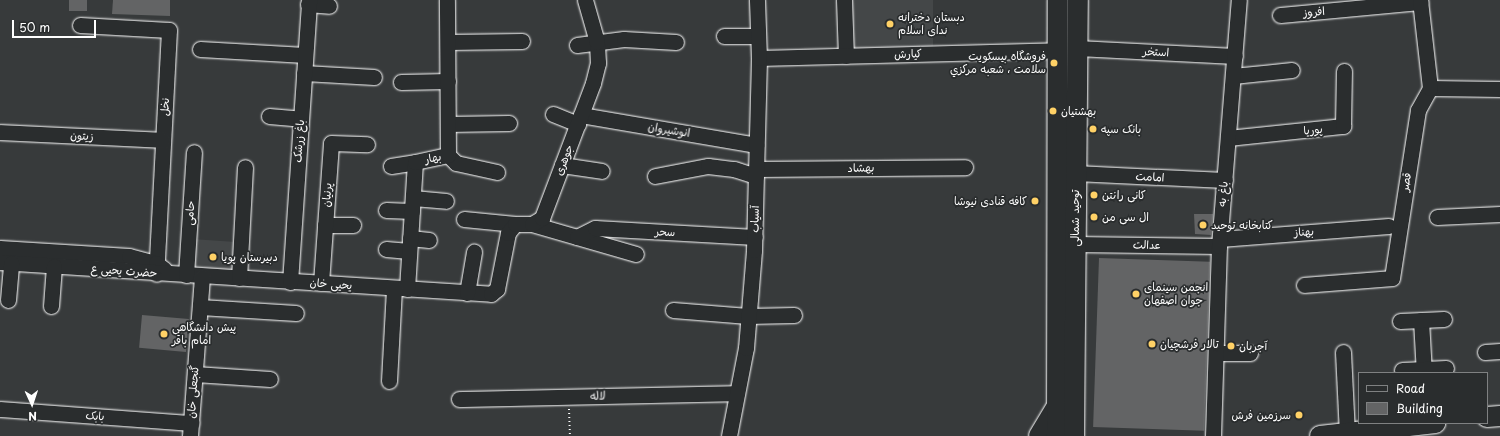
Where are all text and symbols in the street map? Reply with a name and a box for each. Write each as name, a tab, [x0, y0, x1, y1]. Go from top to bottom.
street label: افروز	[1302, 4, 1326, 20]
place label: دبستان دخترانه ندای اسلام	[898, 11, 965, 37]
scale bar	[14, 12, 98, 38]
text: 50 m	[19, 18, 50, 36]
marker: دبستان دخترانه ندای اسلام	[885, 19, 895, 29]
street label: استخر	[1142, 45, 1170, 59]
street label: کیارش	[894, 47, 922, 61]
place label: فروشگاه بيسكويت سلامت ، شعبه مركزي	[950, 50, 1046, 76]
marker: فروشگاه بيسكويت سلامت ، شعبه مركزي	[1049, 58, 1059, 68]
street label: نخل	[158, 97, 172, 117]
place label: بهشتیان	[1061, 104, 1096, 118]
marker: بهشتیان	[1048, 106, 1058, 116]
street label: باغ زرشک	[291, 119, 307, 163]
street label: انوشیروان	[647, 120, 691, 140]
place label: بانک سپه	[1101, 122, 1141, 136]
street label: پوریا	[1303, 123, 1323, 137]
marker: بانک سپه	[1088, 124, 1098, 134]
street label: زیتون	[70, 129, 94, 143]
street label: جوهری	[552, 143, 576, 177]
street label: بهار	[424, 150, 442, 166]
street label: بهشاد	[847, 161, 875, 175]
street label: امامت	[1135, 170, 1165, 184]
street label: قصر	[1398, 172, 1414, 192]
street label: باغ به	[1215, 181, 1231, 207]
street label: پرنیان	[320, 182, 334, 208]
place label: کانی رانتن	[1102, 188, 1146, 202]
street label: توحید شمالی	[1068, 190, 1082, 246]
marker: کانی رانتن	[1089, 190, 1099, 200]
place label: کافه قنادی نیوشا	[954, 194, 1027, 208]
marker: کافه قنادی نیوشا	[1030, 196, 1040, 206]
street label: حامی	[183, 200, 197, 226]
street label: آسیاب	[748, 205, 762, 233]
place label: ال سی من	[1102, 210, 1149, 224]
marker: ال سی من	[1089, 212, 1099, 222]
place label: کتابخانه توحید	[1211, 218, 1273, 232]
marker: کتابخانه توحید	[1198, 220, 1208, 230]
street label: سحر	[655, 225, 675, 239]
street label: بهناز	[1294, 225, 1314, 239]
street label: عدالت	[1133, 238, 1161, 252]
place label: دبیرستان پویا	[221, 250, 278, 264]
marker: دبیرستان پویا	[208, 252, 218, 262]
street label: حضرت یحیی ع	[90, 262, 158, 280]
street label: یحیی خان	[309, 276, 353, 292]
place label: انجمن سینمای جوان اصفهان	[1144, 281, 1208, 307]
marker: انجمن سینمای جوان اصفهان	[1131, 289, 1141, 299]
place label: پیش دانشگاهی امام باقر	[172, 321, 236, 347]
marker: پیش دانشگاهی امام باقر	[159, 329, 169, 339]
place label: تالار فرشچیان	[1160, 337, 1219, 351]
marker: تالار فرشچیان	[1147, 339, 1157, 349]
place label: آجربان	[1239, 339, 1267, 353]
marker: آجربان	[1226, 341, 1236, 351]
street label: گنجعلی خان	[185, 365, 201, 419]
legend	[1358, 372, 1488, 424]
text: Road	[1396, 379, 1425, 397]
north arrow	[12, 384, 52, 424]
street label: لاله	[590, 389, 606, 403]
text: Building	[1396, 399, 1443, 417]
text: N	[28, 408, 37, 425]
place label: سرزمین فرش	[1232, 408, 1291, 422]
street label: بابک	[85, 409, 105, 423]
marker: سرزمین فرش	[1294, 410, 1304, 420]

